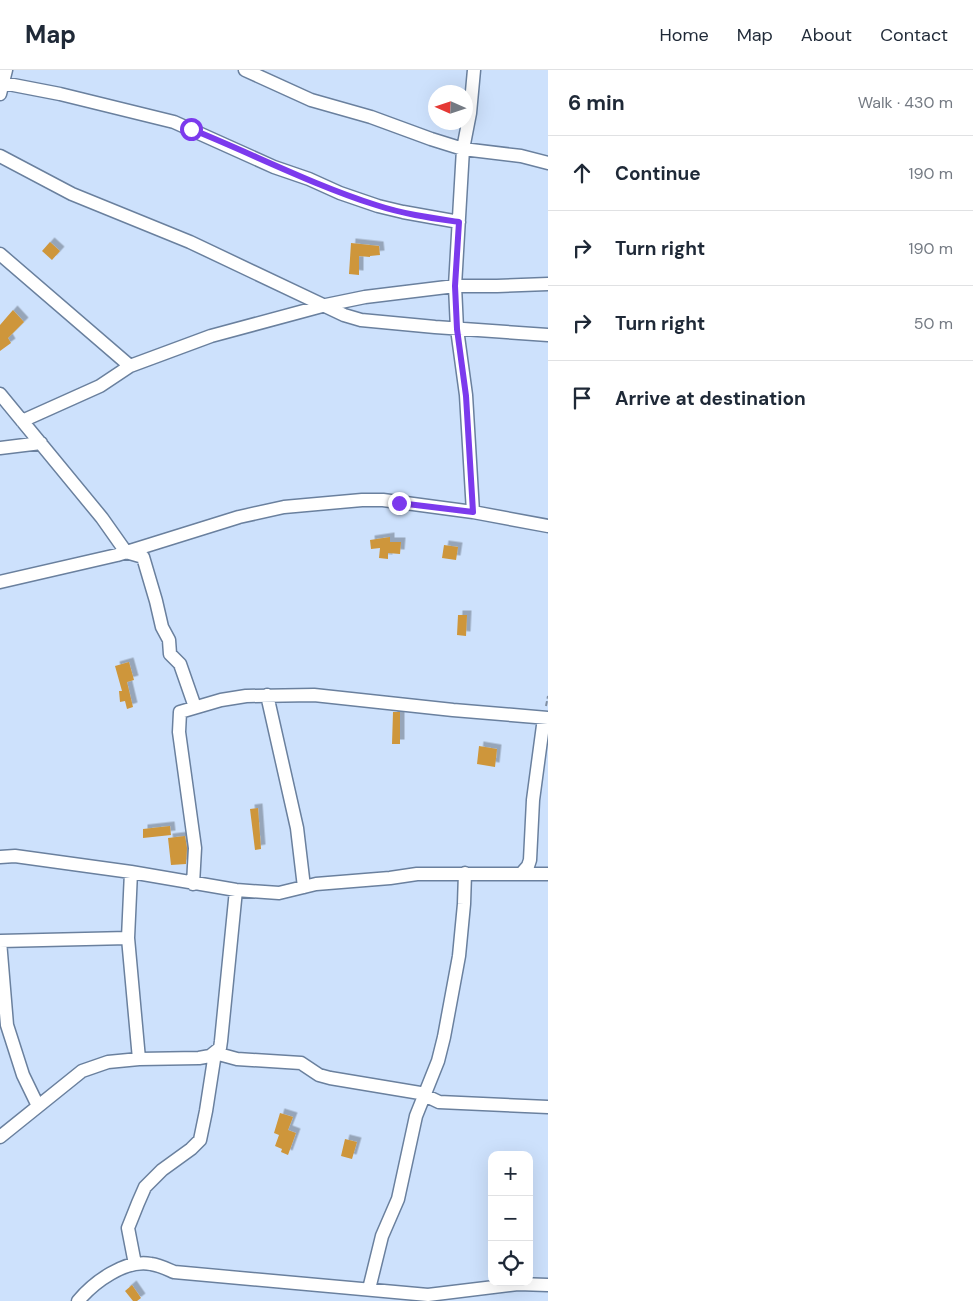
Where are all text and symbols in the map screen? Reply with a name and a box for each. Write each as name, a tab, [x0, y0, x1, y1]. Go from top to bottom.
text: Map	[25, 19, 76, 50]
text: Home	[659, 23, 709, 47]
text: Map	[737, 23, 773, 47]
text: About	[801, 23, 852, 47]
text: Contact	[880, 23, 948, 47]
north arrow	[428, 85, 473, 130]
text: 6 min	[568, 89, 625, 117]
text: Walk · 430 m	[858, 92, 953, 113]
route start	[180, 118, 203, 141]
icon: ahead	[568, 159, 596, 187]
text: Continue	[615, 161, 701, 186]
text: 190 m	[909, 163, 953, 184]
icon: right	[568, 234, 596, 262]
text: Turn right	[615, 236, 705, 261]
text: 190 m	[909, 238, 953, 259]
icon: right	[568, 309, 596, 337]
text: Turn right	[615, 311, 705, 336]
text: 50 m	[914, 313, 953, 334]
icon: arrive	[568, 384, 596, 412]
text: Arrive at destination	[615, 386, 806, 411]
route end	[388, 492, 411, 515]
map controls	[488, 1151, 533, 1286]
button: +	[488, 1151, 533, 1196]
button: −	[488, 1196, 533, 1241]
button: locate	[488, 1241, 533, 1286]

